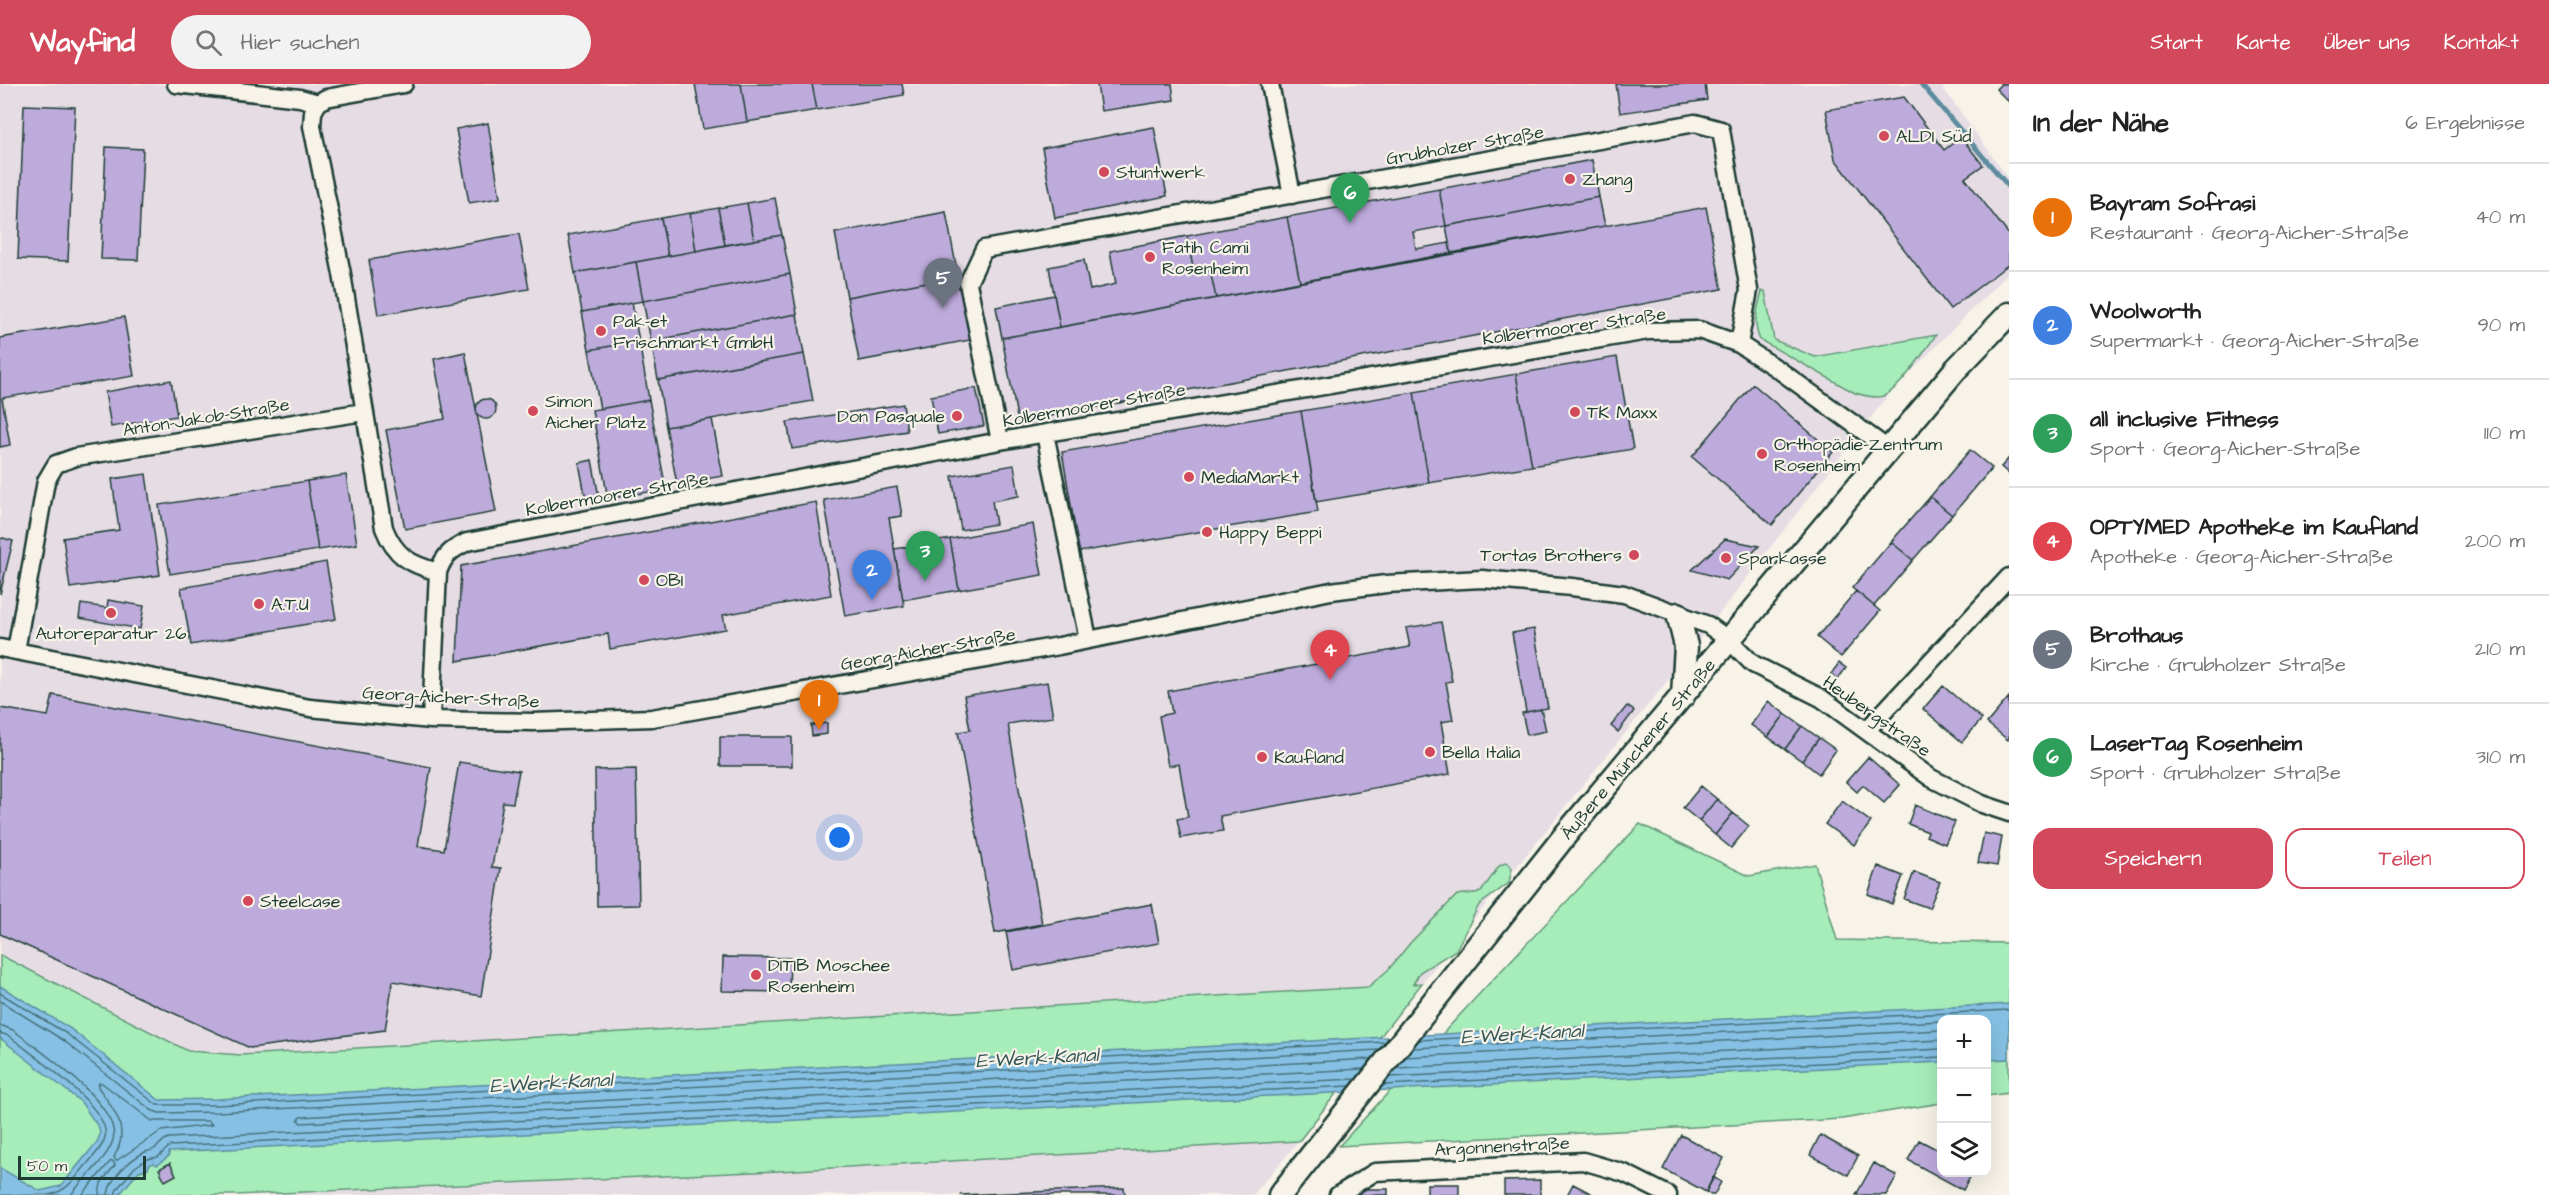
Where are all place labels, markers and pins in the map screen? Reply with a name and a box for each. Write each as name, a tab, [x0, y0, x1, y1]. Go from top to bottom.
place label: ALDI Süd	[1896, 124, 1972, 149]
marker: ALDI Süd	[1877, 129, 1891, 143]
place label: Stuntwerk	[1116, 160, 1206, 185]
marker: Stuntwerk	[1097, 165, 1111, 179]
place label: Zhang	[1582, 167, 1632, 193]
marker: Zhang	[1563, 172, 1577, 186]
pin: 6	[1330, 174, 1370, 223]
place label: Fatih Cami Rosenheim	[1162, 235, 1249, 281]
marker: Fatih Cami Rosenheim	[1143, 250, 1157, 264]
pin: 5	[924, 258, 962, 308]
place label: Pak-et Frischmarkt GmbH	[613, 309, 774, 355]
marker: Pak-et Frischmarkt GmbH	[594, 324, 608, 338]
place label: Simon Aicher Platz	[545, 389, 646, 435]
place label: TK Maxx	[1587, 400, 1658, 425]
marker: Simon Aicher Platz	[526, 404, 540, 418]
place label: Don Pasquale	[837, 404, 945, 429]
marker: TK Maxx	[1568, 405, 1582, 419]
marker: Don Pasquale	[950, 409, 964, 423]
place label: Orthopädie-Zentrum Rosenheim	[1774, 432, 1942, 478]
marker: Orthopädie-Zentrum Rosenheim	[1755, 447, 1769, 461]
place label: MediaMarkt	[1201, 465, 1300, 490]
marker: MediaMarkt	[1182, 470, 1196, 484]
place label: Happy Beppi	[1219, 520, 1322, 546]
marker: Happy Beppi	[1200, 525, 1214, 539]
pin: 3	[906, 532, 944, 581]
place label: Tortas Brothers	[1480, 543, 1622, 568]
place label: Sparkasse	[1738, 546, 1827, 571]
marker: Tortas Brothers	[1627, 548, 1641, 562]
pin: 2	[852, 550, 892, 600]
marker: Sparkasse	[1719, 551, 1733, 565]
place label: OBI	[656, 568, 684, 593]
marker: OBI	[637, 573, 651, 587]
place label: A.T.U	[271, 592, 309, 617]
marker: A.T.U	[252, 597, 266, 611]
marker: Autoreparatur 26	[104, 606, 118, 620]
place label: Autoreparatur 26	[35, 621, 187, 646]
pin: 4	[1310, 630, 1350, 680]
pin: 1	[800, 680, 838, 730]
place label: Bella Italia	[1442, 740, 1520, 765]
place label: Kaufland	[1274, 745, 1344, 770]
marker: Bella Italia	[1423, 745, 1437, 759]
marker: Kaufland	[1255, 750, 1269, 764]
place label: Steelcase	[260, 889, 341, 914]
marker: Steelcase	[241, 894, 255, 908]
place label: DITIB Moschee Rosenheim	[768, 953, 890, 999]
marker: DITIB Moschee Rosenheim	[749, 968, 763, 982]

